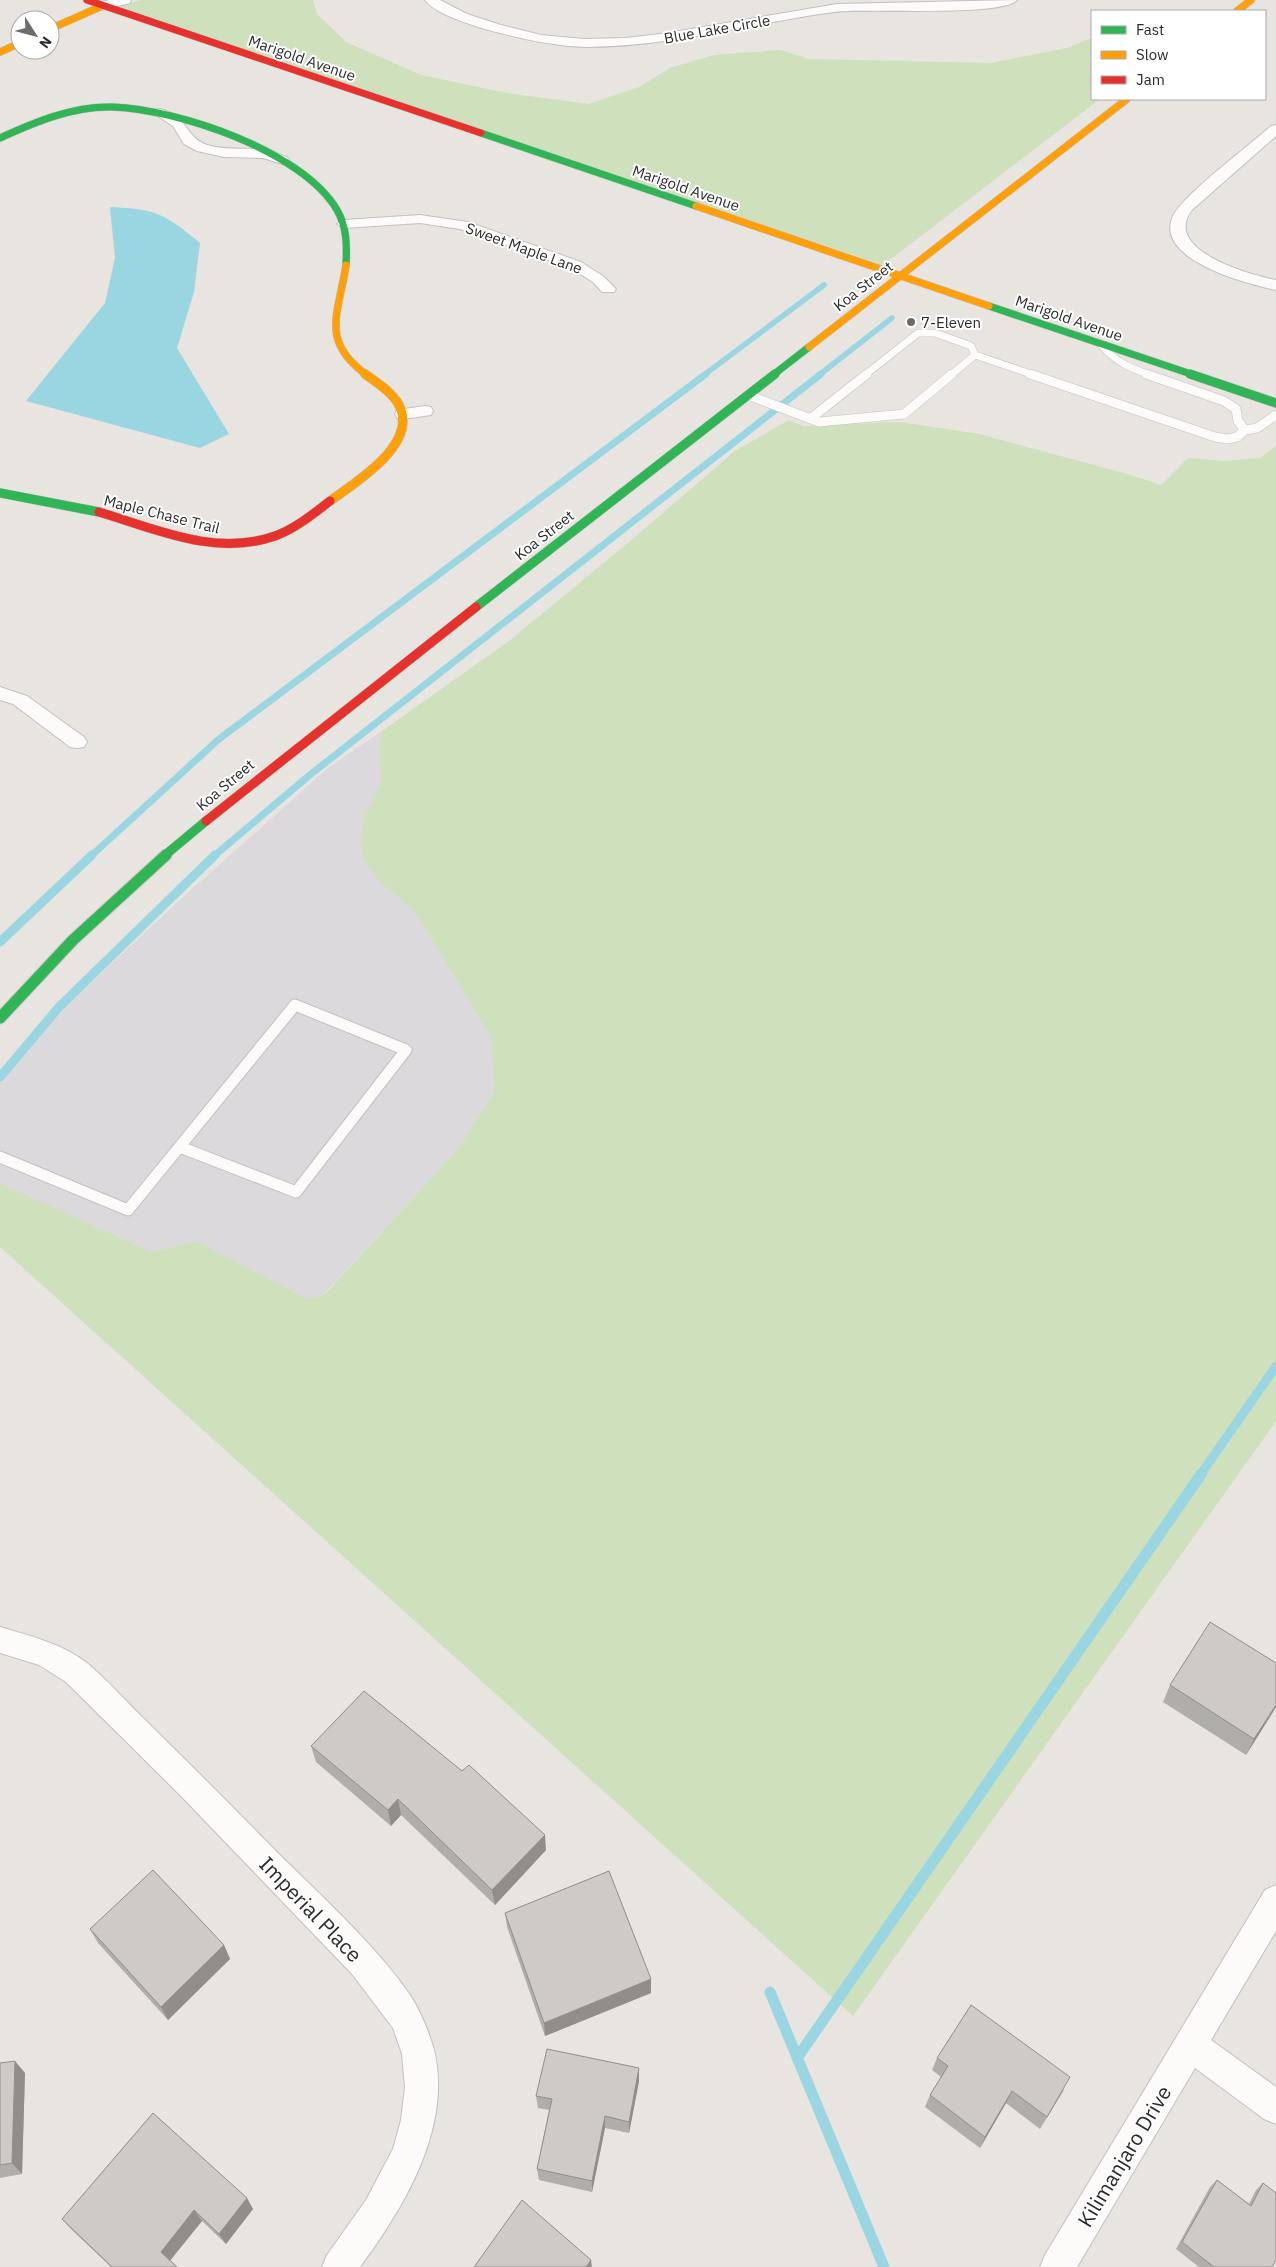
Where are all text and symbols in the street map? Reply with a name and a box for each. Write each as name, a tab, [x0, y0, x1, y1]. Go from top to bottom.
north arrow	[10, 10, 60, 60]
street label: Blue Lake Circle	[662, 10, 772, 48]
legend	[1091, 10, 1266, 100]
text: Fast	[1136, 20, 1164, 39]
street label: Marigold Avenue	[246, 31, 358, 85]
text: N	[35, 33, 56, 52]
text: Slow	[1136, 45, 1169, 64]
text: Jam	[1136, 70, 1165, 89]
street label: Marigold Avenue	[630, 161, 742, 215]
street label: Sweet Maple Lane	[463, 218, 585, 278]
street label: Koa Street	[829, 257, 897, 315]
street label: Marigold Avenue	[1013, 291, 1125, 345]
place label: 7-Eleven	[921, 313, 981, 332]
marker: 7-Eleven	[905, 316, 917, 328]
street label: Maple Chase Trail	[102, 490, 222, 538]
street label: Koa Street	[510, 506, 578, 564]
street label: Koa Street	[192, 755, 258, 815]
street label: Imperial Place	[253, 1850, 369, 1968]
street label: Kilimanjaro Drive	[1071, 2080, 1177, 2232]

